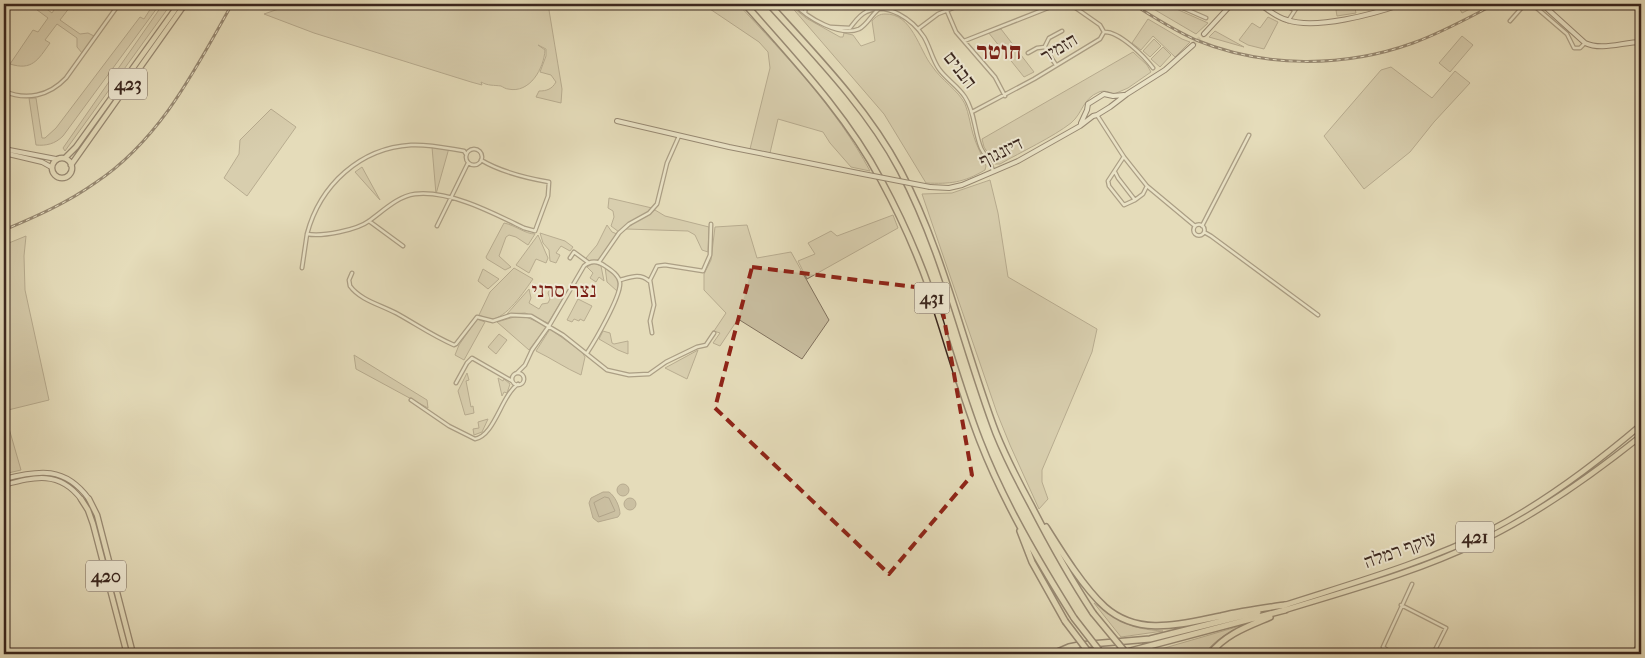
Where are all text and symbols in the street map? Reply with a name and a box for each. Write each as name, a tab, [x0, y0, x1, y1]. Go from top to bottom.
street label: הזמיר	[1037, 29, 1081, 67]
district label: חוטר	[976, 37, 1022, 65]
street label: הבנים	[939, 47, 981, 93]
road number: 423	[109, 68, 147, 100]
street label: דיזנגוף	[976, 132, 1026, 172]
district label: נצר סרני	[532, 278, 596, 302]
road number: 431	[914, 282, 950, 314]
road number: 421	[1456, 522, 1494, 552]
street label: עוקף רמלה	[1361, 527, 1439, 573]
road number: 420	[86, 560, 126, 592]

